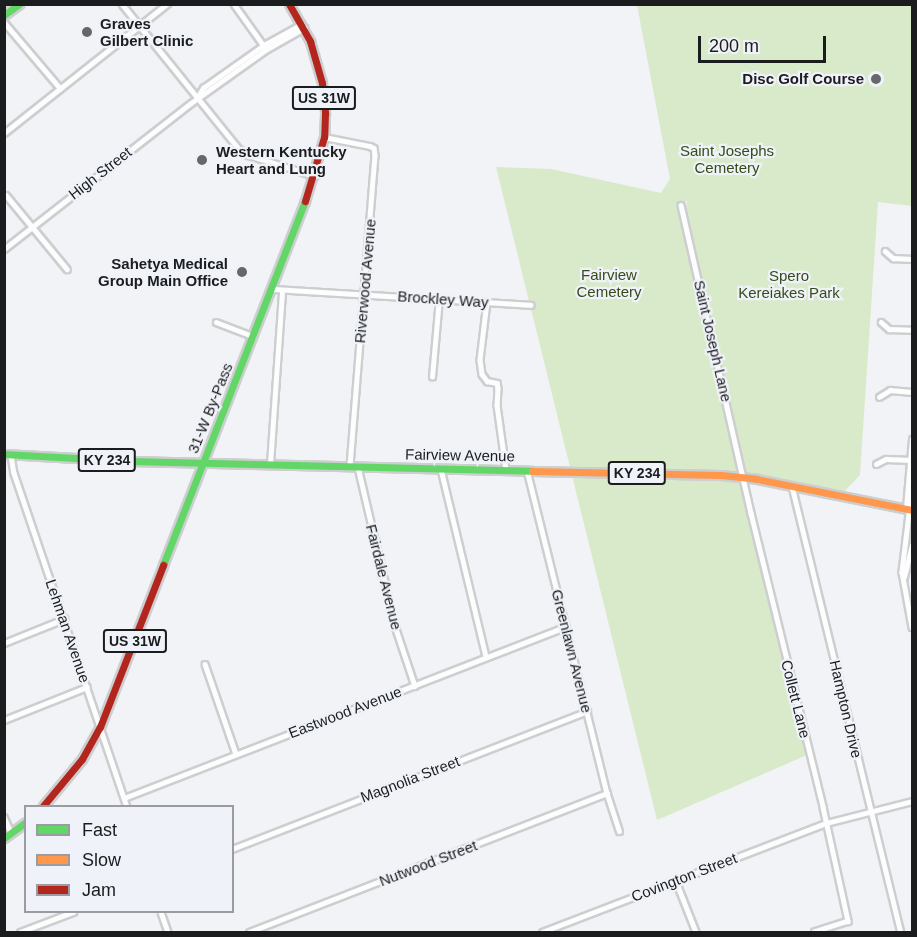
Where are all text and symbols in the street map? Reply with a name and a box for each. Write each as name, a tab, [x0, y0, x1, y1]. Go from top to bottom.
place label: Graves Gilbert Clinic	[100, 14, 193, 49]
marker: Graves Gilbert Clinic	[78, 23, 96, 41]
scale bar	[701, 24, 828, 62]
text: 200 m	[709, 36, 759, 56]
place label: Disc Golf Course	[742, 70, 864, 88]
marker: Disc Golf Course	[869, 72, 883, 86]
road number: US 31W	[291, 87, 357, 109]
park label: Saint Josephs Cemetery	[680, 141, 774, 176]
place label: Western Kentucky Heart and Lung	[216, 142, 347, 177]
street label: High Street	[65, 143, 135, 203]
marker: Western Kentucky Heart and Lung	[193, 151, 211, 169]
street label: Riverwood Avenue	[351, 218, 379, 344]
place label: Sahetya Medical Group Main Office	[98, 254, 228, 289]
marker: Sahetya Medical Group Main Office	[233, 263, 251, 281]
park label: Fairview Cemetery	[576, 265, 642, 300]
park label: Spero Kereiakes Park	[738, 266, 840, 301]
street label: Saint Joseph Lane	[690, 278, 736, 404]
street label: Brockley Way	[397, 287, 489, 311]
street label: 31-W By-Pass	[184, 360, 236, 456]
street label: Fairview Avenue	[405, 445, 515, 465]
road number: KY 234	[77, 449, 137, 471]
road number: KY 234	[607, 462, 667, 484]
street label: Fairdale Avenue	[362, 522, 406, 632]
street label: Lehman Avenue	[42, 577, 94, 685]
street label: Greenlawn Avenue	[548, 587, 596, 715]
road number: US 31W	[102, 630, 168, 652]
street label: Collett Lane	[778, 658, 814, 740]
street label: Hampton Drive	[826, 658, 866, 760]
street label: Eastwood Avenue	[285, 682, 405, 742]
street label: Magnolia Street	[358, 752, 462, 806]
legend	[24, 805, 234, 913]
text: Fast	[82, 820, 117, 840]
street label: Nutwood Street	[377, 836, 479, 890]
street label: Covington Street	[629, 849, 739, 905]
text: Slow	[82, 850, 121, 870]
text: Jam	[82, 880, 116, 900]

